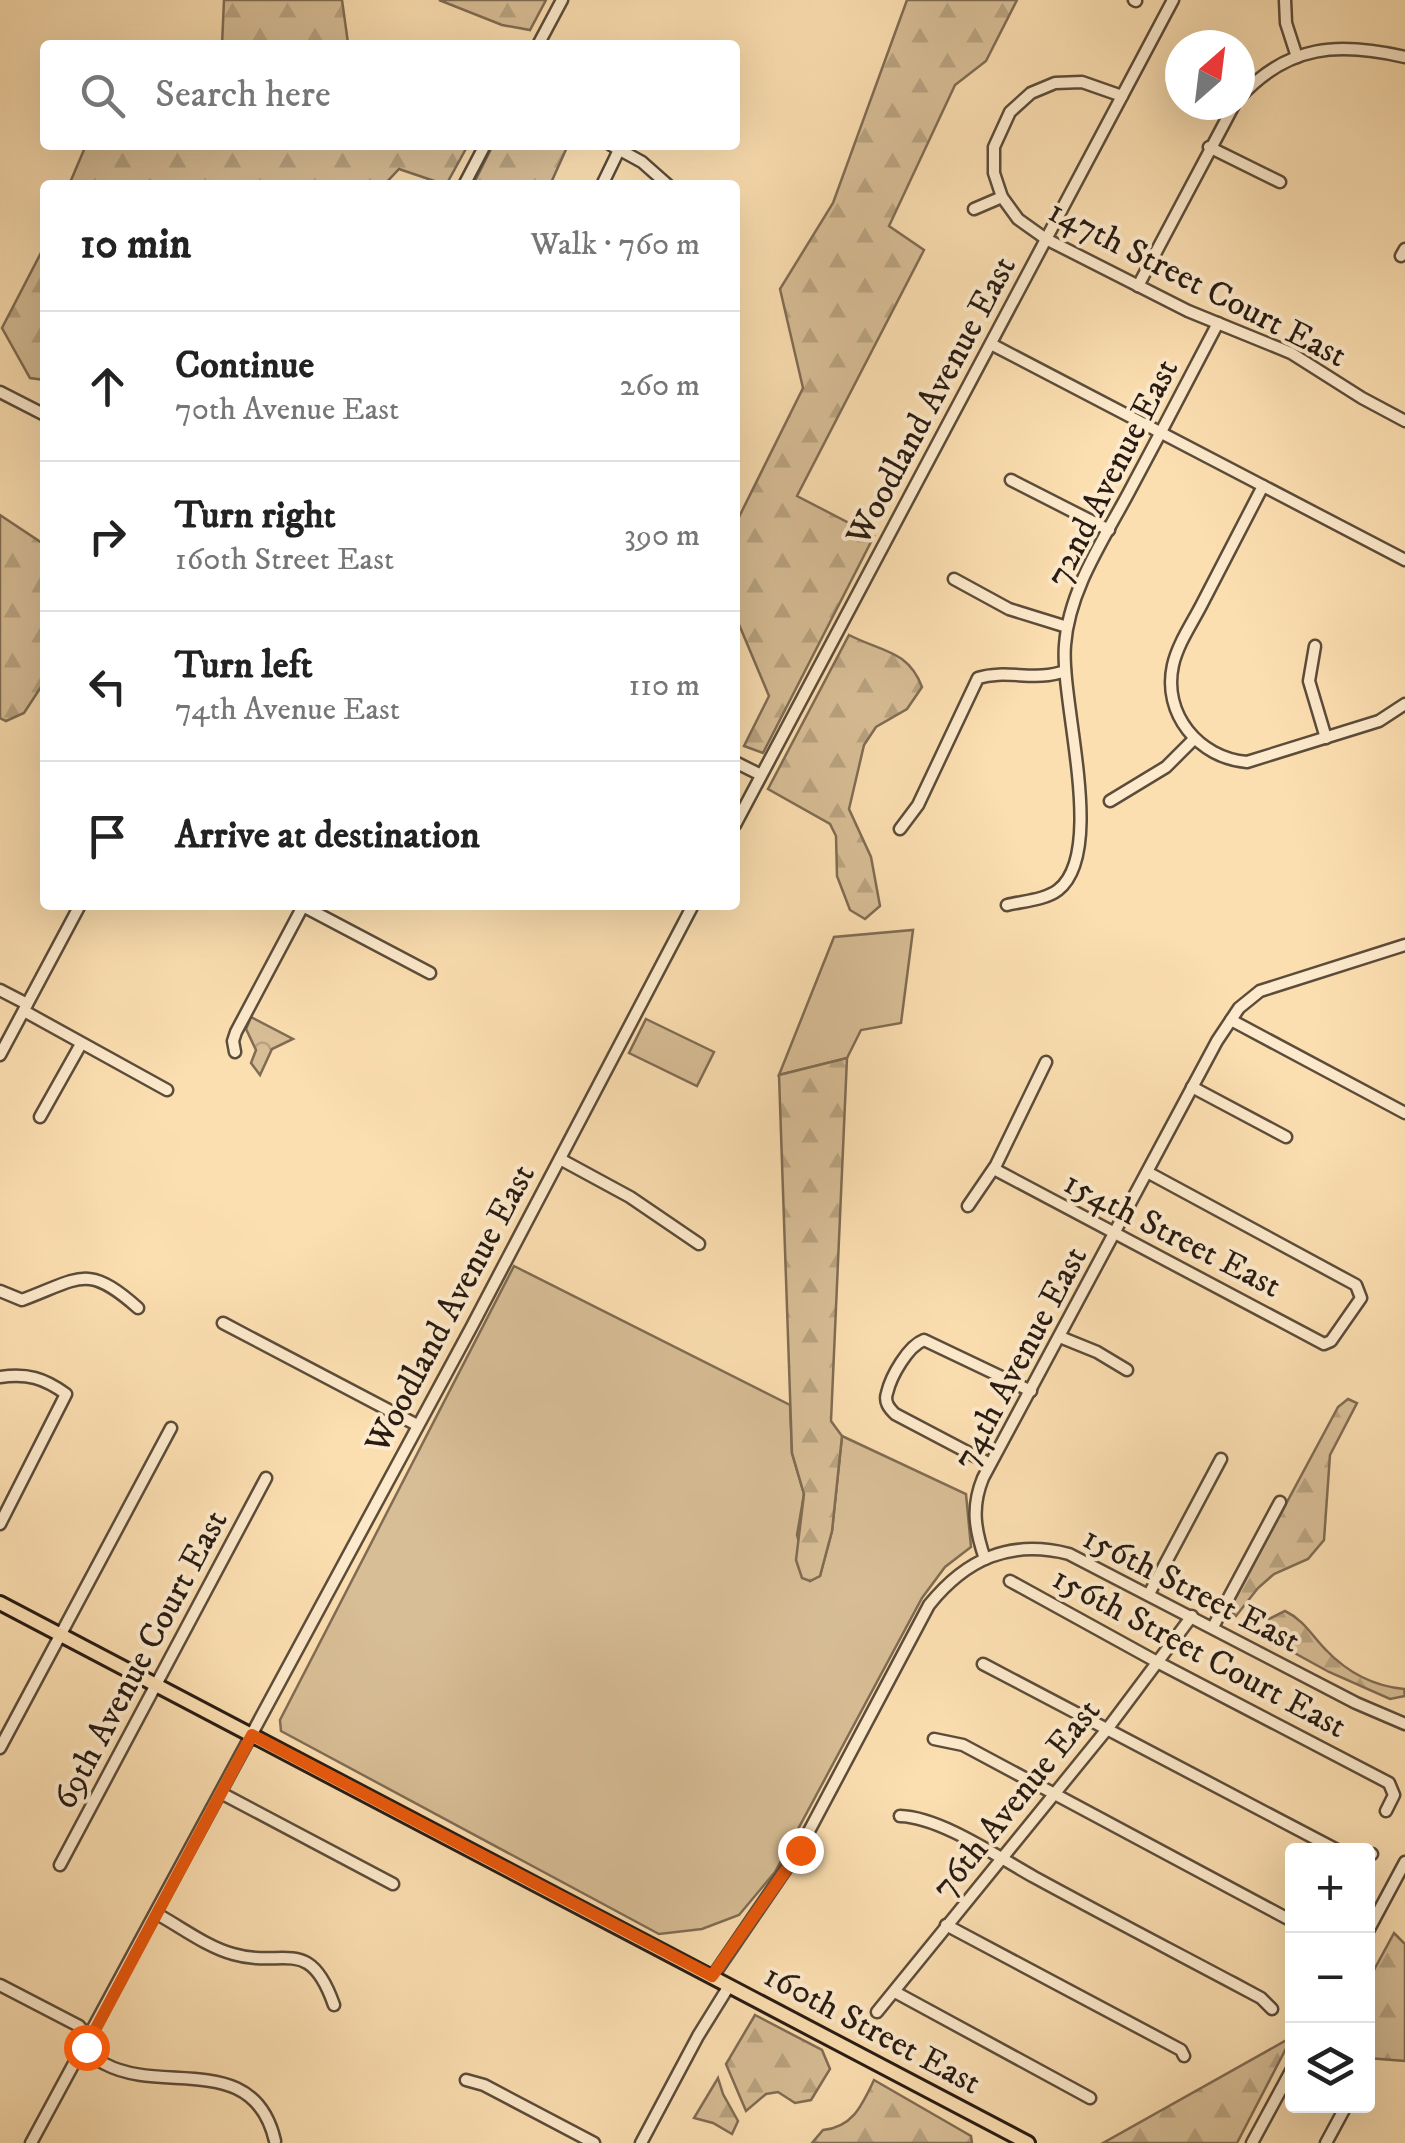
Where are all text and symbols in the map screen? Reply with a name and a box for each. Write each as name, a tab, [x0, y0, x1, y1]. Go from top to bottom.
north arrow	[1165, 30, 1255, 120]
search box	[40, 40, 740, 150]
icon: search	[75, 68, 130, 123]
text: Search here	[155, 71, 331, 119]
street label: 147th Street Court East	[1040, 189, 1354, 378]
text: 10 min	[80, 219, 191, 271]
text: Walk · 760 m	[531, 225, 700, 265]
street label: Woodland Avenue East	[836, 249, 1027, 554]
text: Continue	[175, 342, 314, 390]
street label: 72nd Avenue East	[1036, 352, 1189, 594]
icon: ahead	[80, 359, 135, 414]
text: 260 m	[620, 366, 700, 406]
text: 70th Avenue East	[175, 390, 399, 430]
text: Turn right	[175, 492, 336, 540]
icon: right	[80, 509, 135, 564]
text: 390 m	[624, 516, 700, 556]
text: 160th Street East	[175, 540, 394, 580]
text: Turn left	[175, 642, 313, 690]
icon: left	[80, 659, 135, 714]
text: 110 m	[628, 666, 700, 706]
text: 74th Avenue East	[175, 690, 400, 730]
icon: arrive	[80, 809, 135, 864]
text: Arrive at destination	[175, 812, 480, 860]
street label: Woodland Avenue East	[355, 1157, 546, 1462]
street label: 154th Street East	[1056, 1161, 1288, 1308]
street label: 74th Avenue East	[944, 1239, 1098, 1477]
street label: 69th Avenue Court East	[43, 1503, 238, 1817]
street label: 156th Street East	[1075, 1516, 1307, 1663]
street label: 156th Street Court East	[1044, 1557, 1354, 1749]
street label: 76th Avenue East	[923, 1690, 1111, 1908]
route end	[778, 1828, 824, 1874]
map controls	[1285, 1843, 1375, 2113]
button: +	[1285, 1843, 1375, 1933]
button: −	[1285, 1933, 1375, 2023]
street label: 160th Street East	[756, 1954, 988, 2105]
button: layers	[1285, 2023, 1375, 2113]
route start	[64, 2025, 110, 2071]

